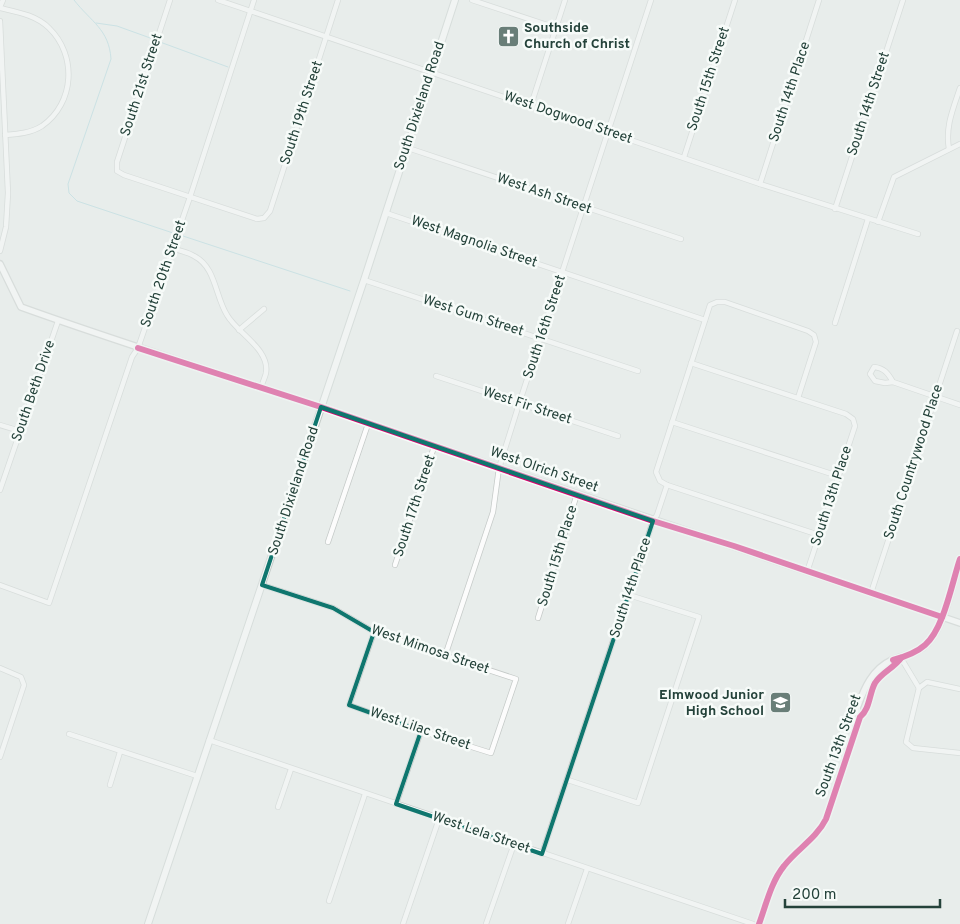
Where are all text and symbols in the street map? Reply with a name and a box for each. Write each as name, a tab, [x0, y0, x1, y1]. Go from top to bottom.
place label: Southside Church of Christ	[524, 20, 630, 53]
church icon: Southside Church of Christ	[496, 24, 520, 48]
street label: South 15th Street	[684, 25, 734, 133]
street label: South 21st Street	[117, 31, 167, 139]
street label: South Dixieland Road	[391, 39, 449, 173]
street label: South 14th Place	[766, 40, 814, 144]
street label: South 14th Street	[844, 50, 894, 158]
street label: South 19th Street	[277, 59, 327, 167]
street label: West Dogwood Street	[501, 88, 635, 148]
street label: West Ash Street	[494, 170, 594, 218]
street label: West Magnolia Street	[409, 212, 539, 272]
street label: South 20th Street	[138, 218, 190, 330]
street label: South 16th Street	[520, 273, 570, 381]
street label: West Gum Street	[420, 292, 526, 340]
street label: South Beth Drive	[9, 338, 59, 444]
street label: South Countrywood Place	[881, 382, 947, 542]
street label: West Fir Street	[480, 384, 574, 428]
street label: South Dixieland Road	[265, 424, 323, 558]
street label: West Olrich Street	[488, 443, 600, 497]
street label: South 13th Place	[808, 444, 856, 548]
street label: South 17th Street	[390, 453, 440, 559]
street label: South 15th Place	[535, 503, 581, 609]
street label: South 14th Place	[607, 536, 655, 640]
street label: West Mimosa Street	[369, 622, 491, 678]
place label: Elmwood Junior High School	[659, 687, 764, 720]
school or university icon: Elmwood Junior High School	[768, 691, 792, 715]
street label: South 13th Street	[813, 692, 865, 800]
street label: West Lilac Street	[367, 704, 473, 754]
street label: West Lela Street	[430, 808, 532, 858]
scale bar	[785, 876, 940, 908]
text: 200 m	[792, 886, 837, 905]

